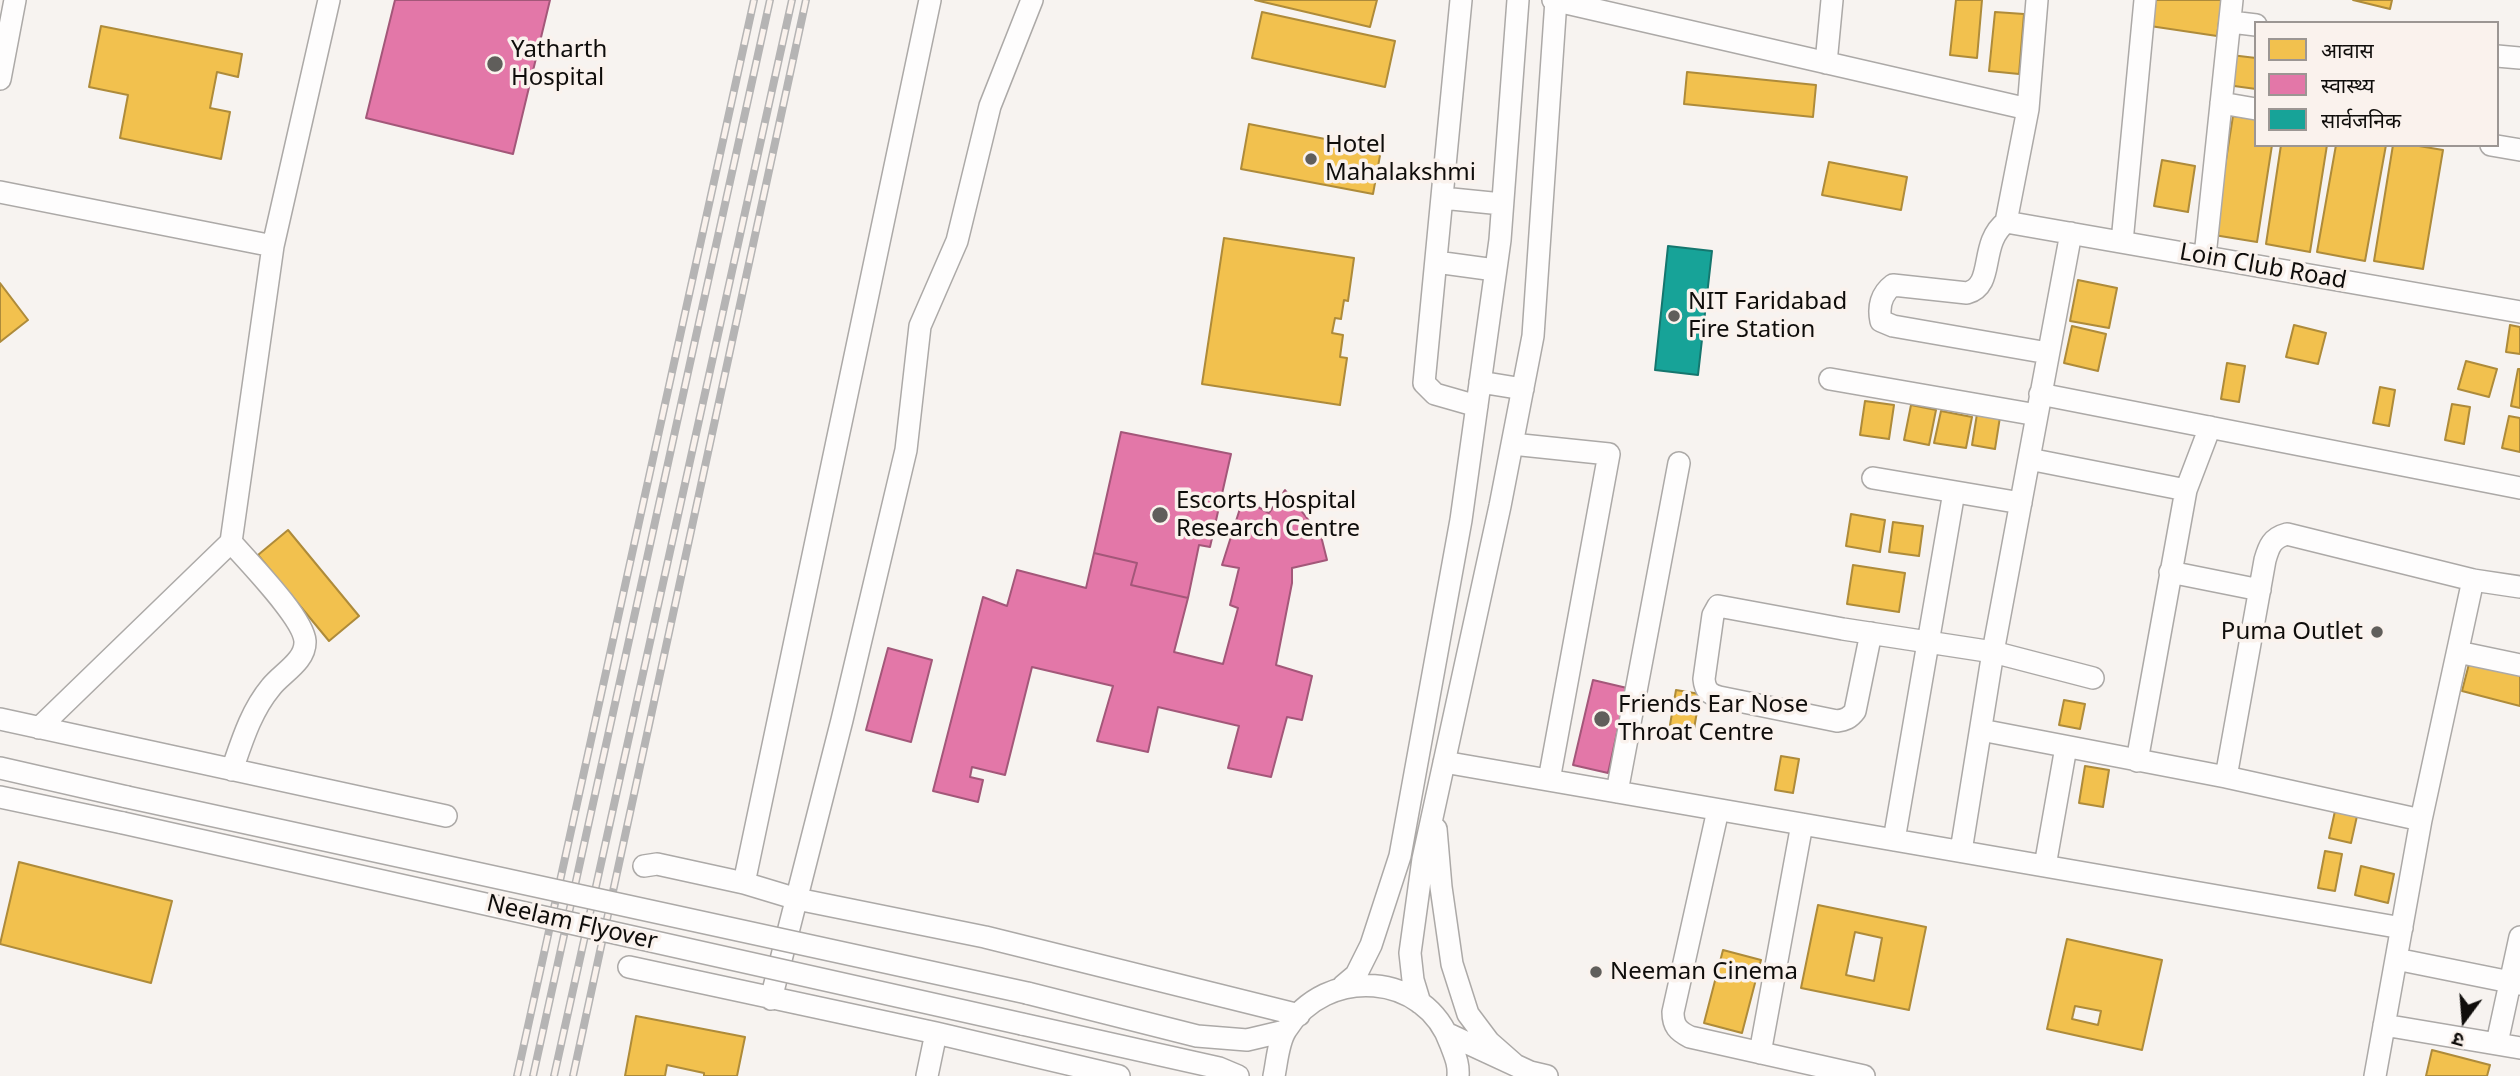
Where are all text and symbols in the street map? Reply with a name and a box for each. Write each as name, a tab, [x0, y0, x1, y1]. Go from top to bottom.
legend	[2254, 21, 2499, 147]
place label: Yatharth Hospital	[511, 36, 607, 92]
text: आवास	[2321, 36, 2374, 64]
marker: Yatharth Hospital	[485, 54, 505, 74]
text: स्वास्थ्य	[2321, 71, 2374, 99]
text: सार्वजनिक	[2321, 106, 2401, 134]
place label: Hotel Mahalakshmi	[1325, 131, 1476, 187]
marker: Hotel Mahalakshmi	[1303, 151, 1319, 167]
street label: Loin Club Road	[2177, 238, 2349, 296]
place label: NIT Faridabad Fire Station	[1688, 288, 1847, 344]
marker: NIT Faridabad Fire Station	[1666, 308, 1682, 324]
place label: Escorts Hospital Research Centre	[1176, 487, 1360, 543]
marker: Escorts Hospital Research Centre	[1150, 505, 1170, 525]
place label: Puma Outlet	[2221, 618, 2363, 646]
marker: Puma Outlet	[2369, 624, 2385, 640]
place label: Friends Ear Nose Throat Centre	[1618, 691, 1808, 747]
marker: Friends Ear Nose Throat Centre	[1592, 709, 1612, 729]
street label: Neelam Flyover	[484, 889, 660, 957]
place label: Neeman Cinema	[1610, 958, 1798, 986]
marker: Neeman Cinema	[1588, 964, 1604, 980]
north arrow	[2429, 985, 2499, 1055]
text: उ	[2449, 1026, 2467, 1054]

